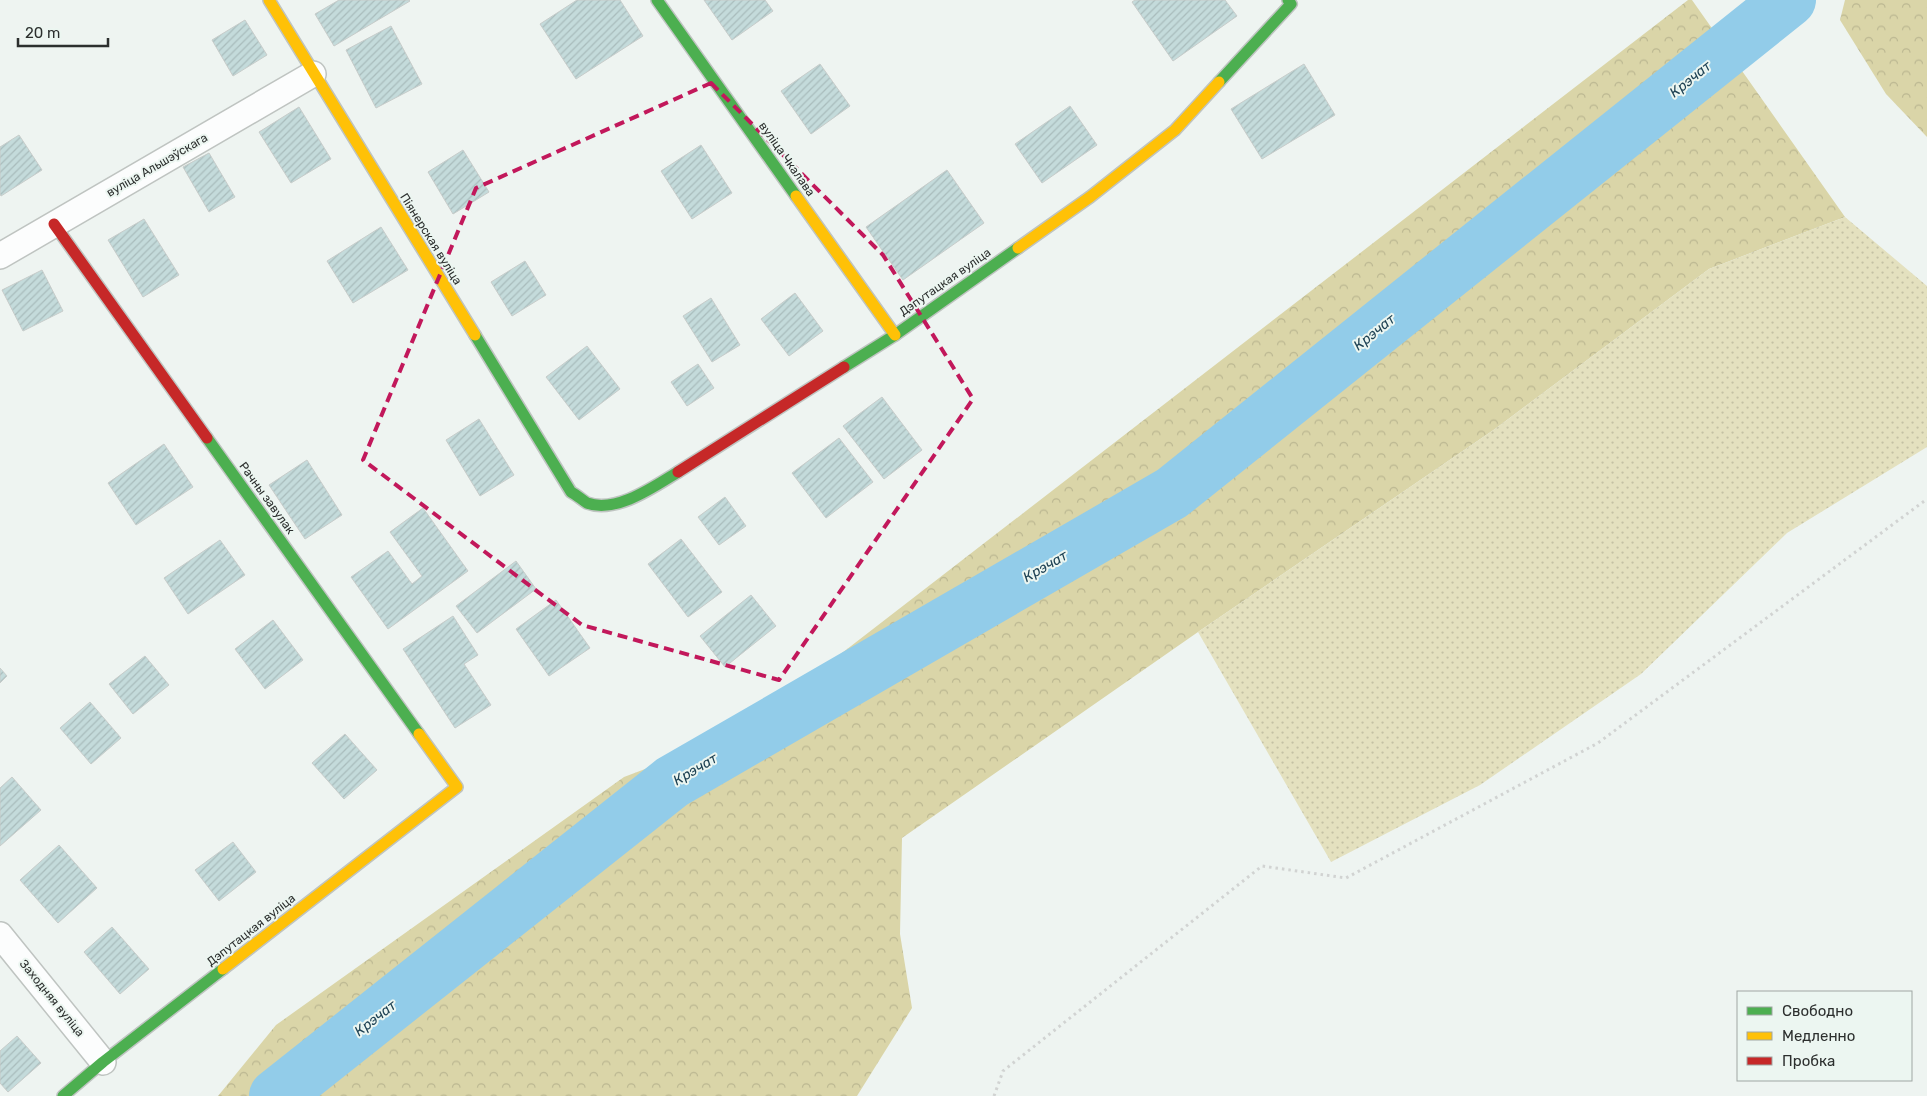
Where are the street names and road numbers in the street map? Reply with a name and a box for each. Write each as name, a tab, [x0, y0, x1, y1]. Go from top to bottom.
street label: вуліца Чкалава	[756, 119, 818, 199]
street label: вуліца Альшэўскага	[104, 130, 210, 200]
street label: Піянерская вуліца	[397, 191, 465, 287]
street label: Дэпутацкая вуліца	[897, 245, 993, 319]
street label: Рачны завулак	[236, 459, 298, 537]
street label: Дэпутацкая вуліца	[204, 891, 298, 969]
street label: Заходняя вуліца	[17, 957, 87, 1039]

